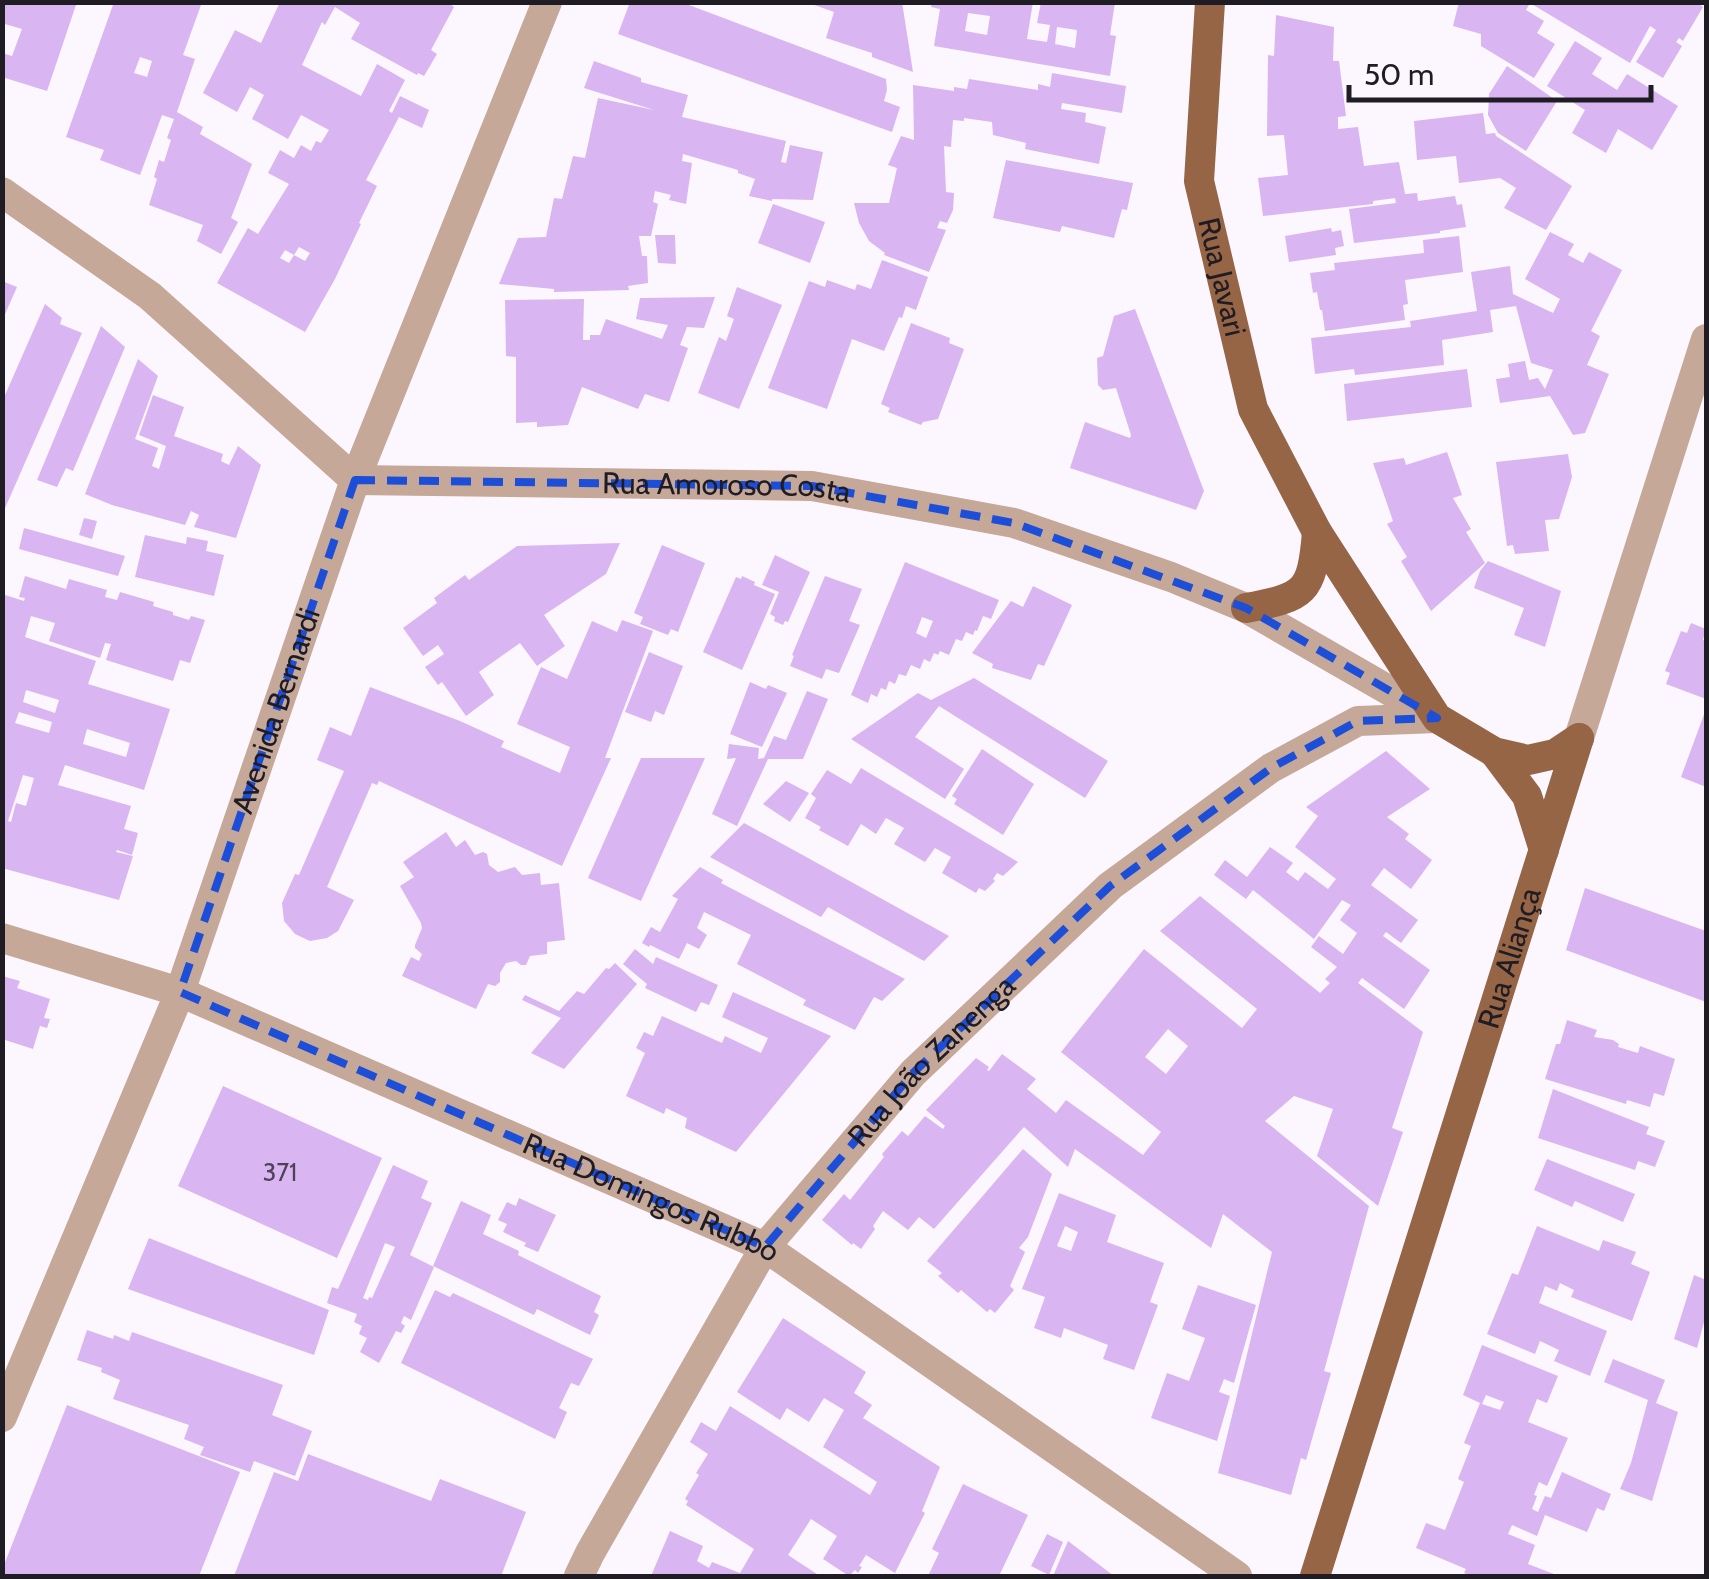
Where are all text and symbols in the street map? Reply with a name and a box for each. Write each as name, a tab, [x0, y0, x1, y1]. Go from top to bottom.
scale bar	[1349, 40, 1652, 102]
text: 50 m	[1364, 56, 1434, 93]
street label: Rua Javari	[1190, 214, 1254, 340]
street label: Rua Amoroso Costa	[602, 464, 854, 511]
street label: Avenida Bernardi	[223, 603, 328, 818]
street label: Rua Aliança	[1470, 882, 1549, 1033]
street label: Rua João Zanenga	[840, 967, 1023, 1154]
street label: Rua Domingos Rubbo	[517, 1125, 787, 1270]
house number: 371	[263, 1157, 297, 1187]

